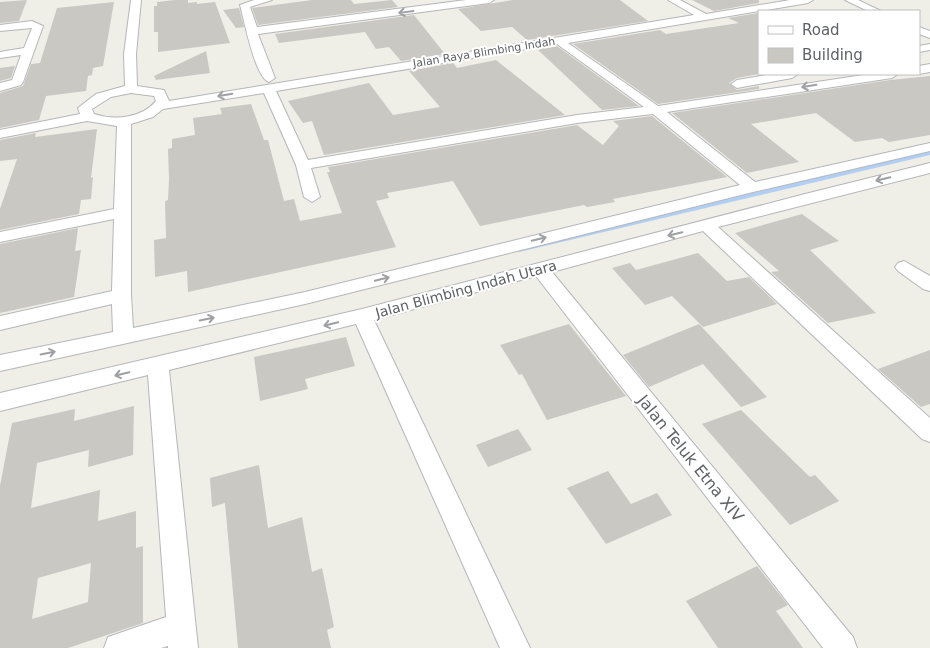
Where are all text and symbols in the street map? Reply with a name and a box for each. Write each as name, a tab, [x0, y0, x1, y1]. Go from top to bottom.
one-way arrow	[398, 7, 414, 17]
legend	[758, 10, 920, 75]
text: Road	[802, 21, 840, 39]
street label: Jalan Raya Blimbing Indah	[411, 35, 556, 70]
text: Building	[802, 46, 863, 64]
one-way arrow	[802, 82, 818, 92]
one-way arrow	[217, 90, 233, 100]
one-way arrow	[875, 175, 891, 184]
one-way arrow	[667, 230, 683, 240]
one-way arrow	[531, 234, 547, 243]
street label: Jalan Blimbing Indah Utara	[373, 257, 558, 321]
one-way arrow	[373, 273, 389, 283]
one-way arrow	[198, 314, 214, 324]
one-way arrow	[324, 320, 340, 329]
one-way arrow	[39, 348, 55, 358]
one-way arrow	[115, 370, 131, 379]
street label: Jalan Teluk Etna XIV	[633, 390, 748, 526]

